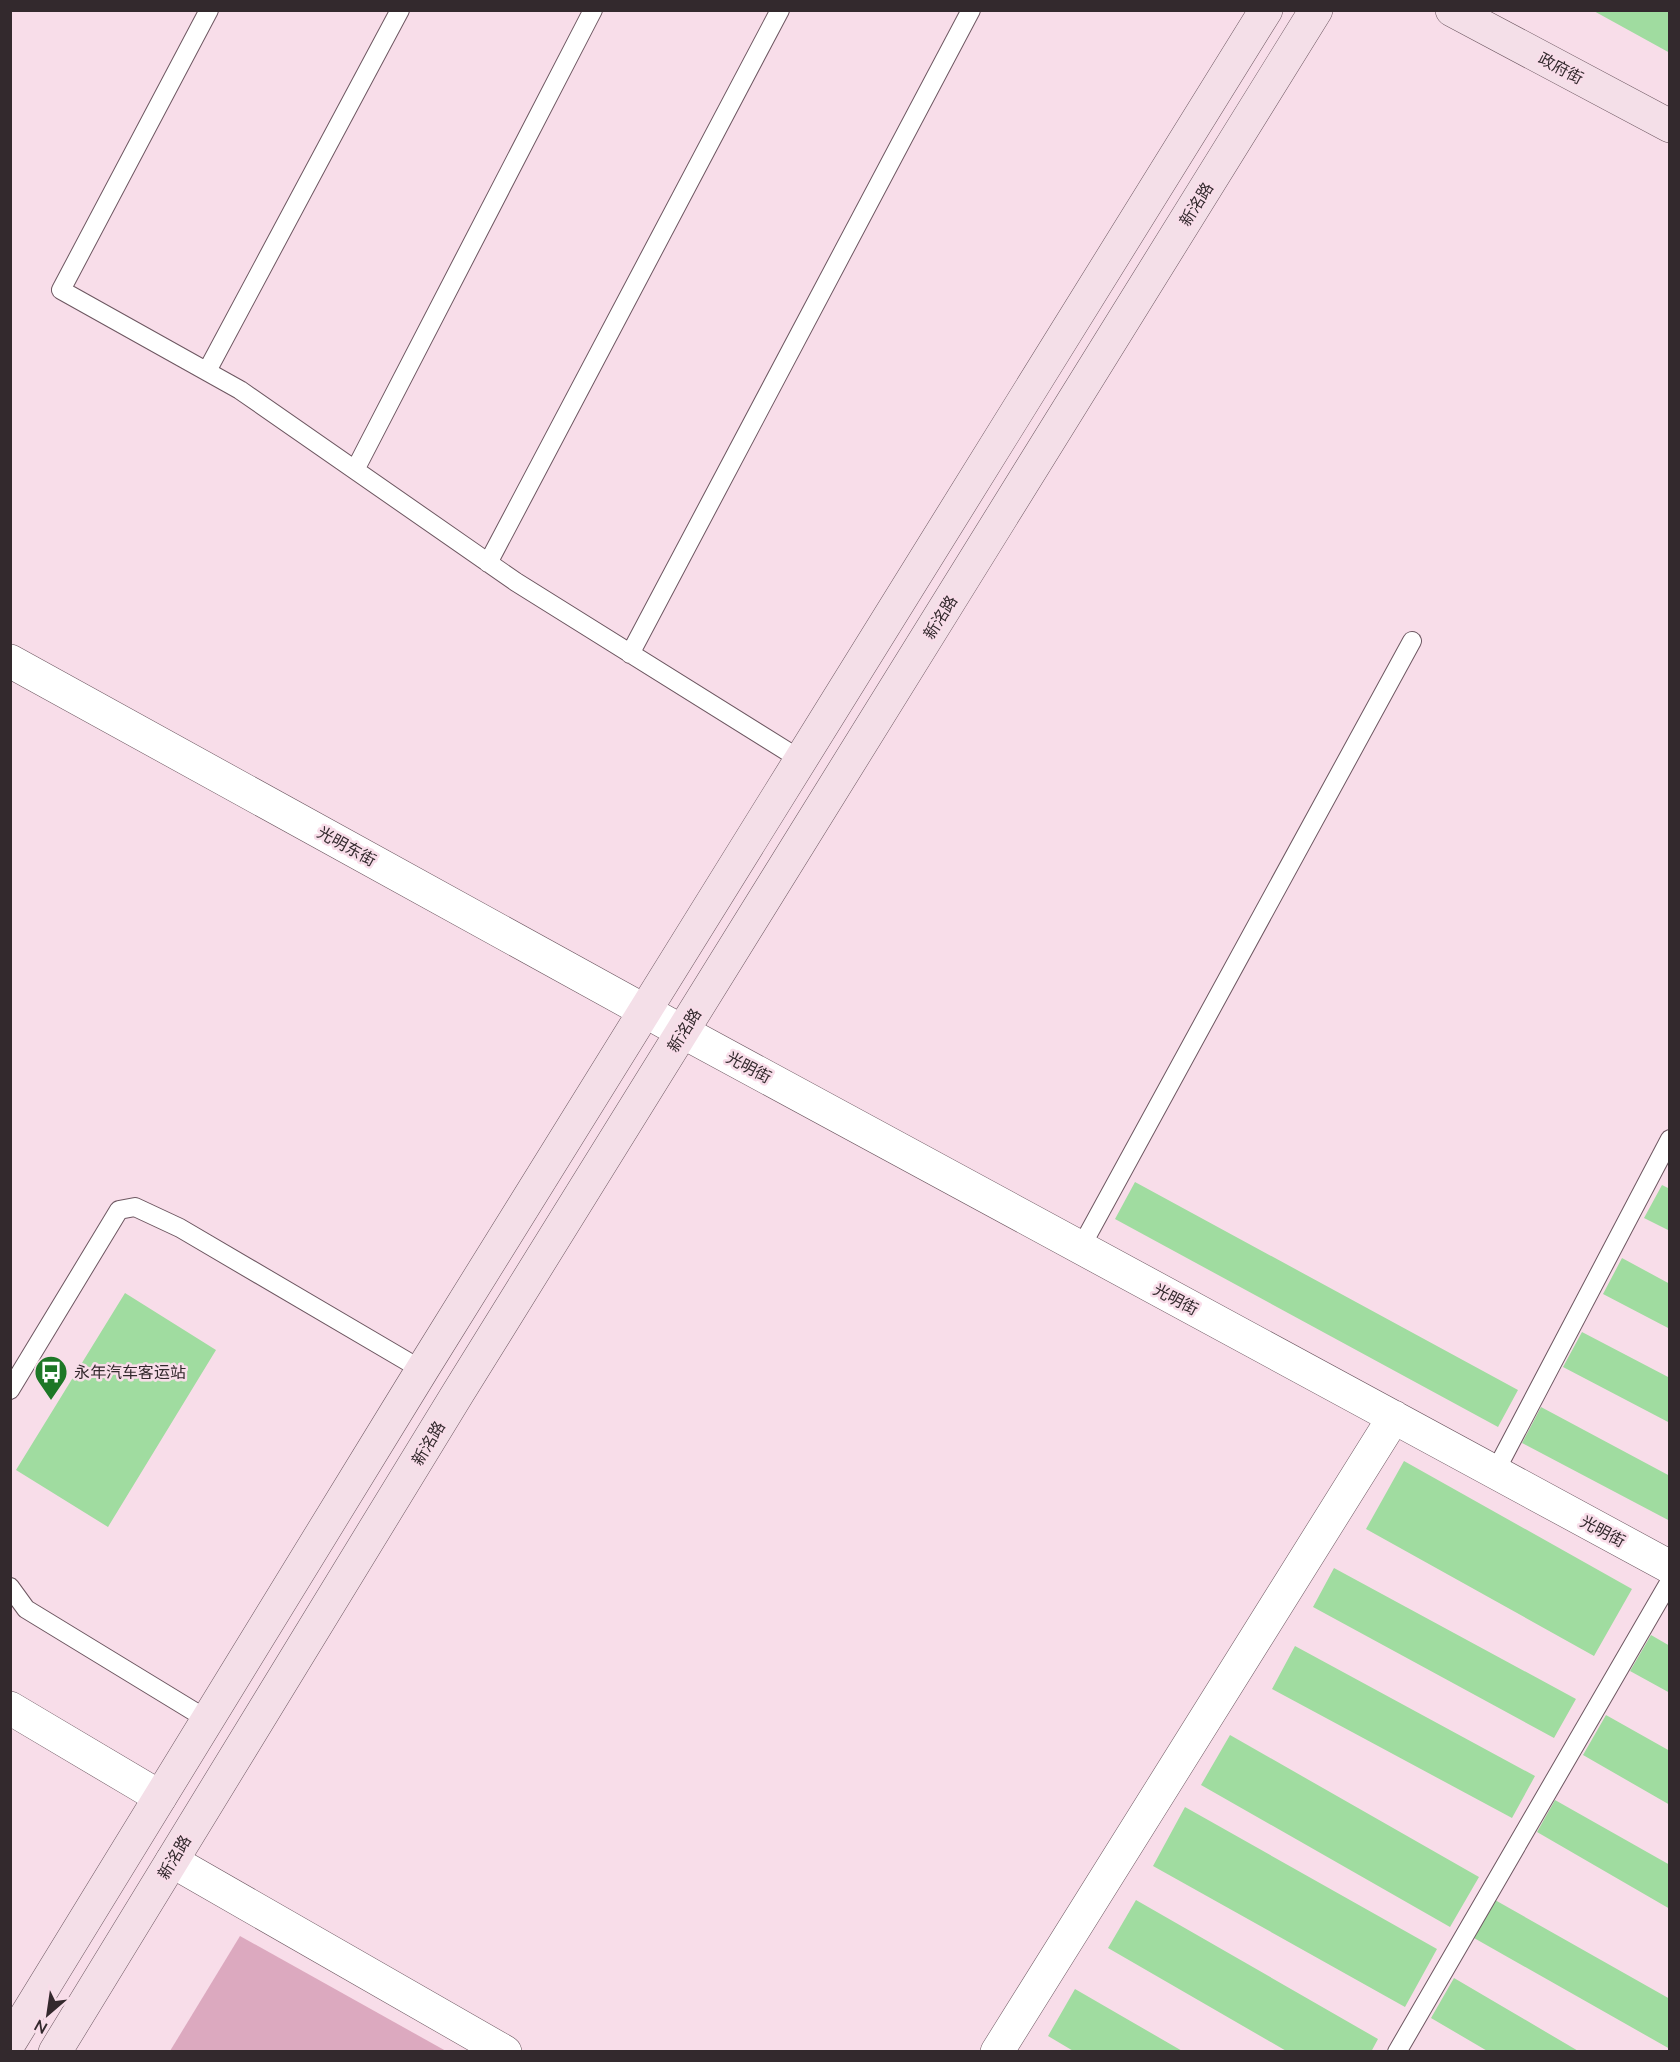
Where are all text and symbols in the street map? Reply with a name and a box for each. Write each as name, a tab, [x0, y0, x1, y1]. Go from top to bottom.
street label: 政府街	[1534, 48, 1587, 90]
street label: 新洺路	[1175, 178, 1219, 231]
street label: 新洺路	[919, 591, 963, 644]
street label: 光明东街	[313, 822, 380, 872]
street label: 新洺路	[663, 1004, 707, 1057]
street label: 光明街	[722, 1047, 775, 1089]
street label: 光明街	[1149, 1279, 1202, 1321]
bus stop icon: 永年汽车客运站	[33, 1354, 69, 1401]
place label: 永年汽车客运站	[74, 1362, 186, 1384]
street label: 新洺路	[407, 1417, 451, 1470]
street label: 光明街	[1576, 1511, 1629, 1553]
street label: 新洺路	[153, 1831, 197, 1884]
north arrow	[18, 1984, 78, 2044]
text: N	[31, 2014, 52, 2039]

